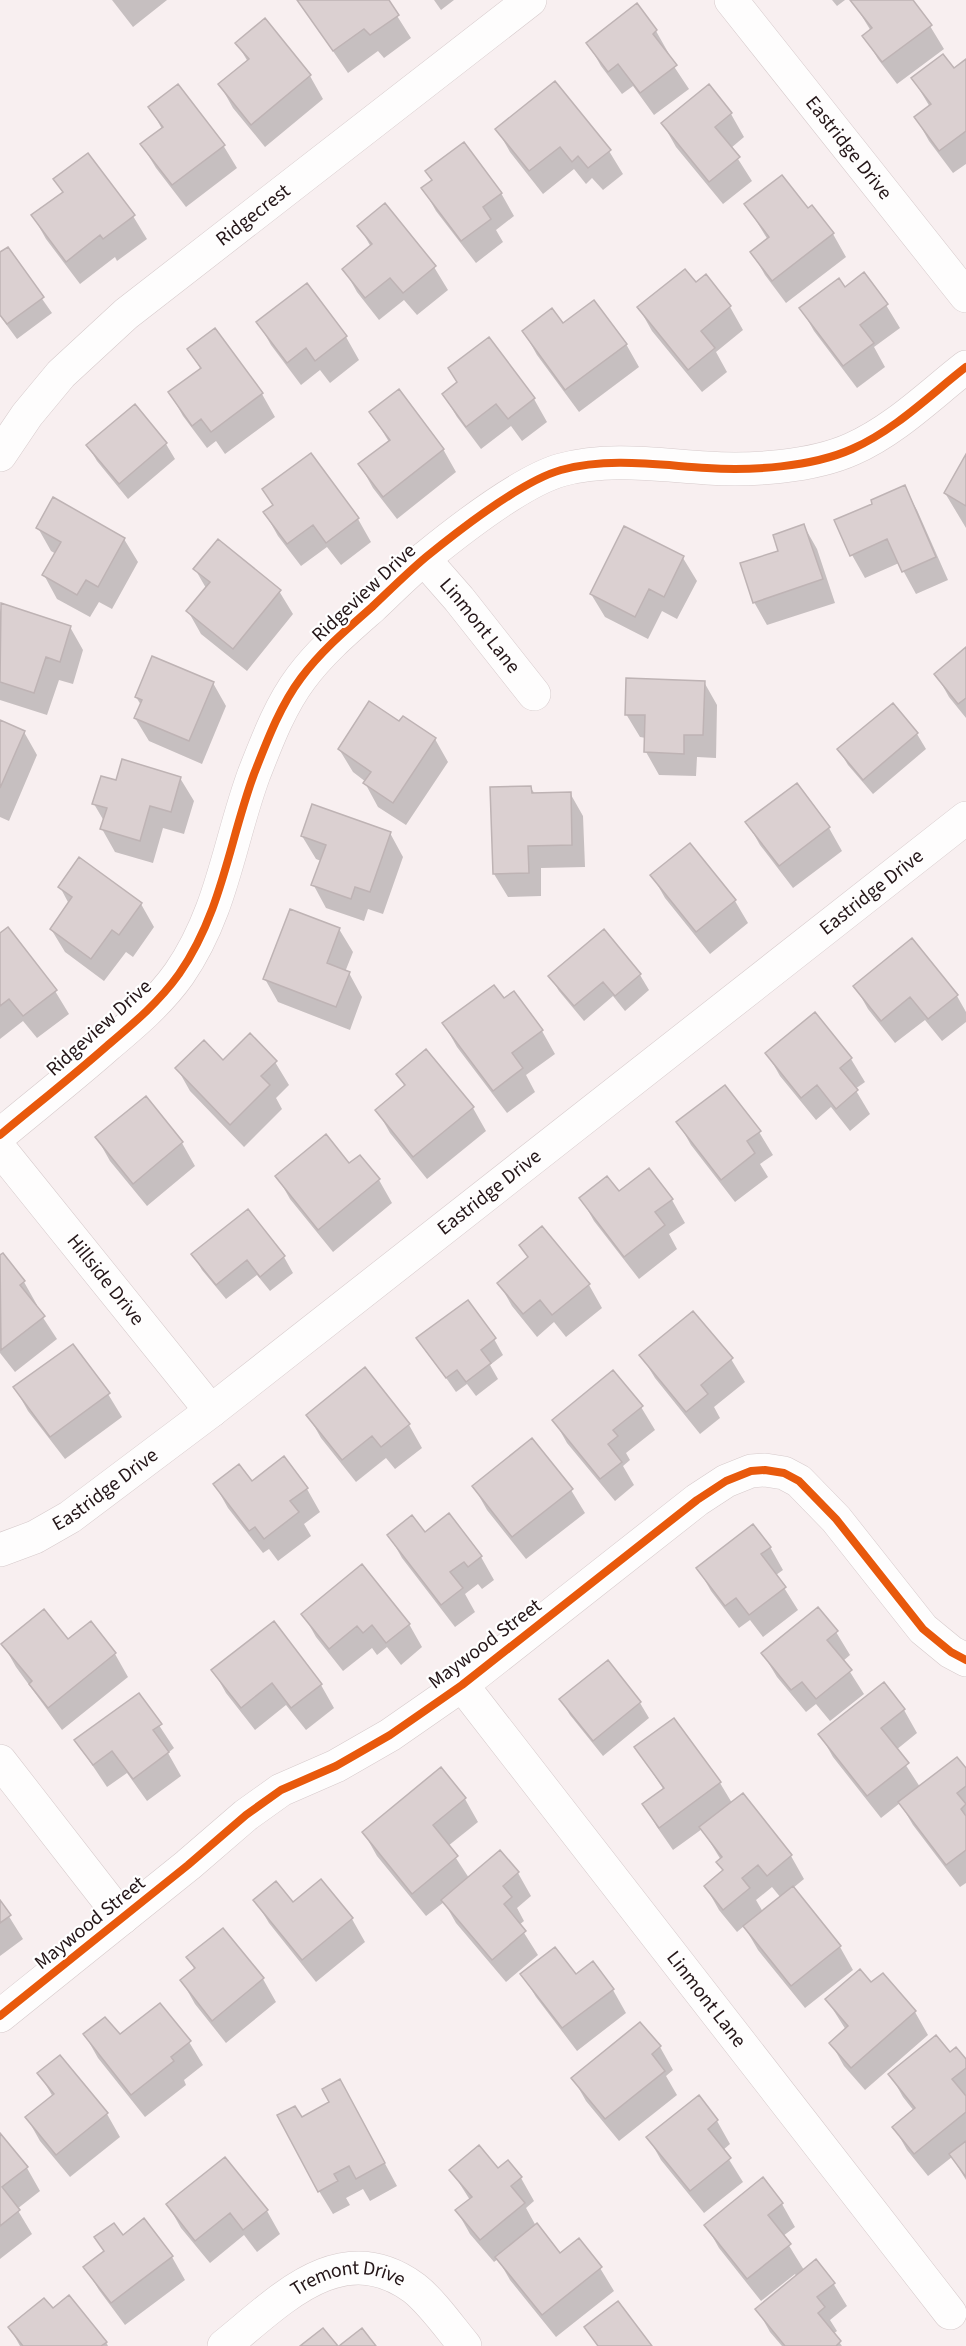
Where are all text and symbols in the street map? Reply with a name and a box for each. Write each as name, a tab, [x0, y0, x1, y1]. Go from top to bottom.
street label: Eastridge Drive	[799, 90, 899, 206]
street label: Ridgecrest	[210, 177, 297, 253]
street label: Ridgeview Drive	[306, 537, 422, 649]
street label: Linmont Lane	[433, 572, 527, 680]
street label: Eastridge Drive	[814, 842, 930, 942]
street label: Ridgeview Drive	[40, 973, 158, 1083]
street label: Eastridge Drive	[431, 1143, 547, 1242]
street label: Hillside Drive	[60, 1228, 151, 1331]
street label: Eastridge Drive	[47, 1441, 164, 1538]
street label: Maywood Street	[423, 1592, 548, 1696]
street label: Maywood Street	[29, 1869, 152, 1976]
street label: Linmont Lane	[660, 1945, 753, 2054]
street label: Tremont Drive	[285, 2254, 411, 2303]

